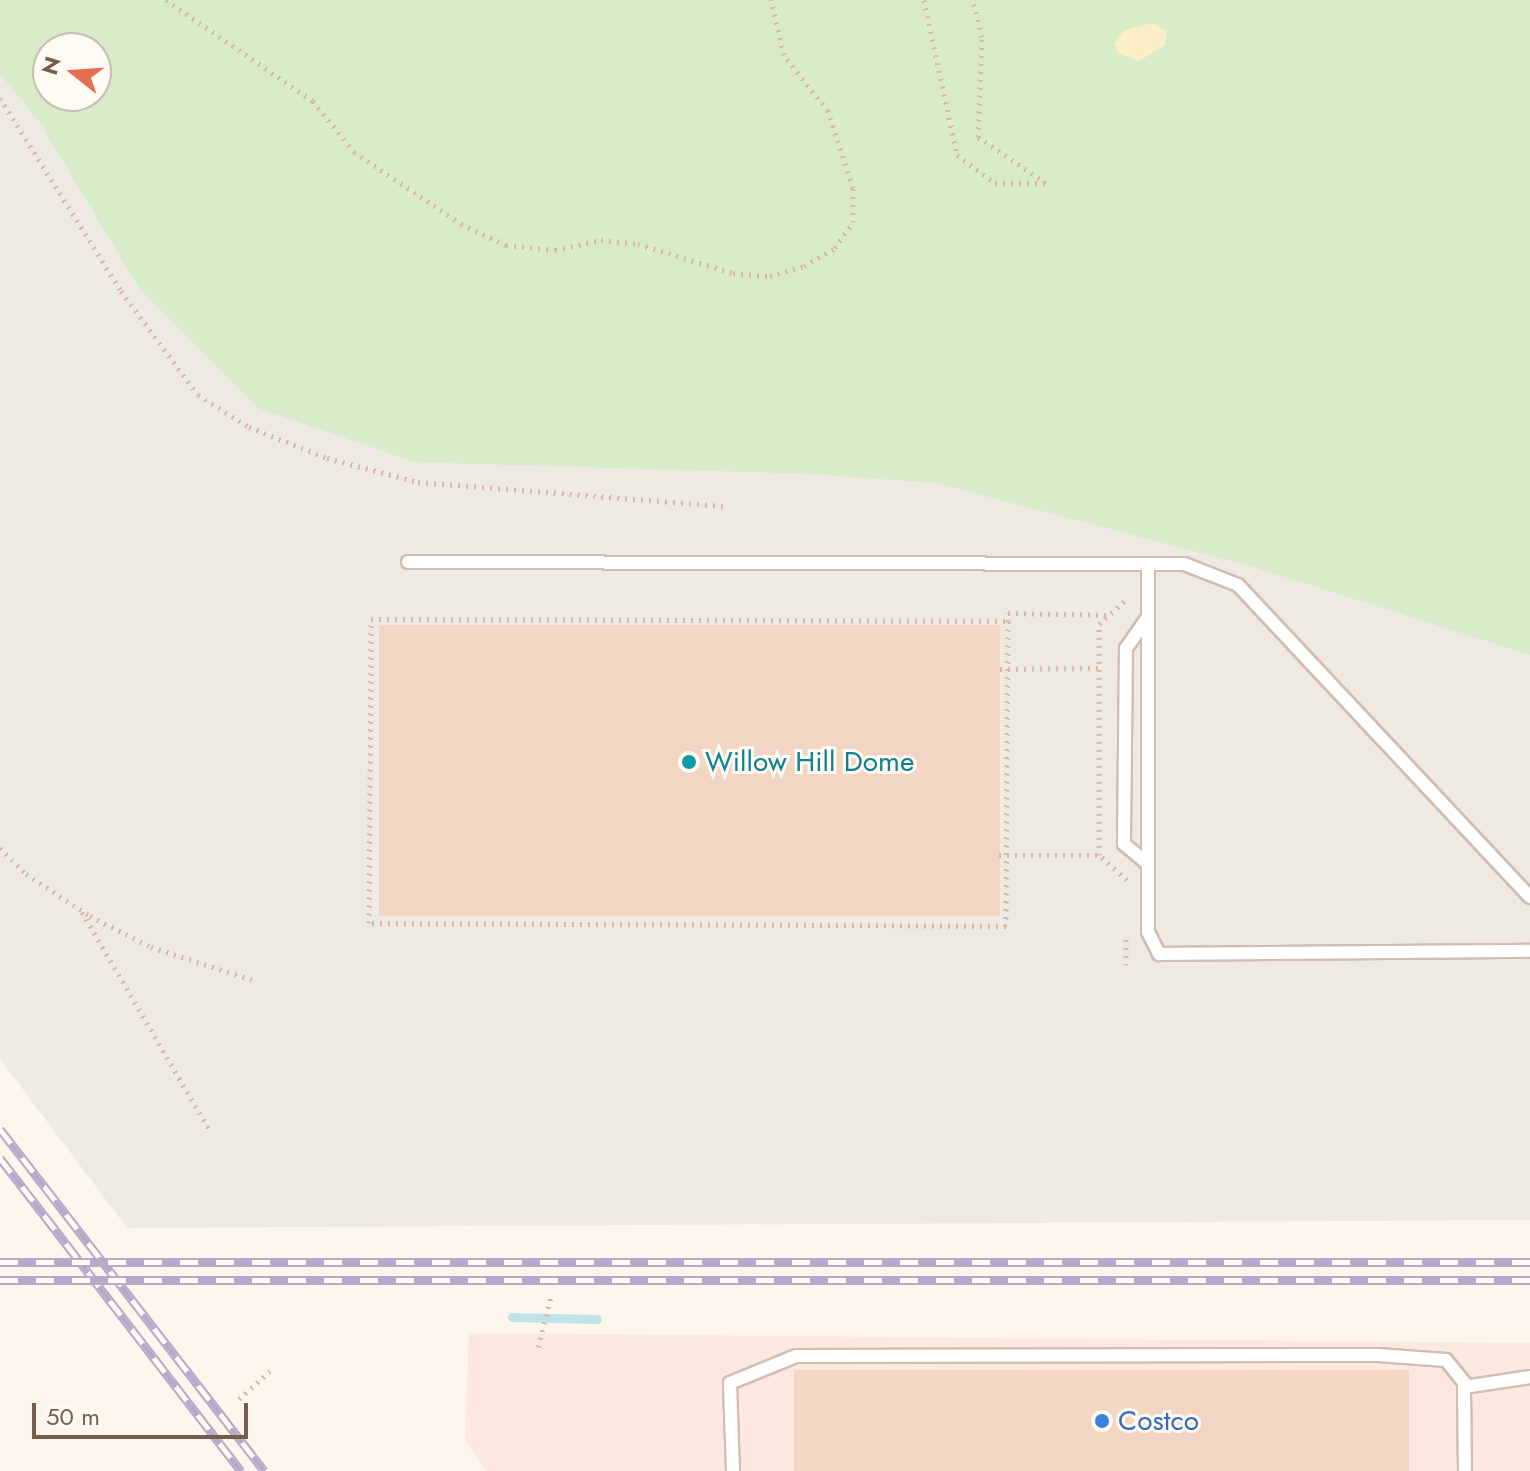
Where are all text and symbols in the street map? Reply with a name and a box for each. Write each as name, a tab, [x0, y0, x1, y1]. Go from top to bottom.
north arrow	[32, 32, 112, 112]
text: N	[33, 53, 69, 79]
place label: Willow Hill Dome	[705, 745, 914, 779]
marker: Willow Hill Dome	[680, 753, 698, 771]
scale bar	[36, 1387, 252, 1437]
text: 50 m	[46, 1399, 100, 1434]
place label: Costco	[1118, 1404, 1199, 1438]
marker: Costco	[1093, 1412, 1111, 1430]

